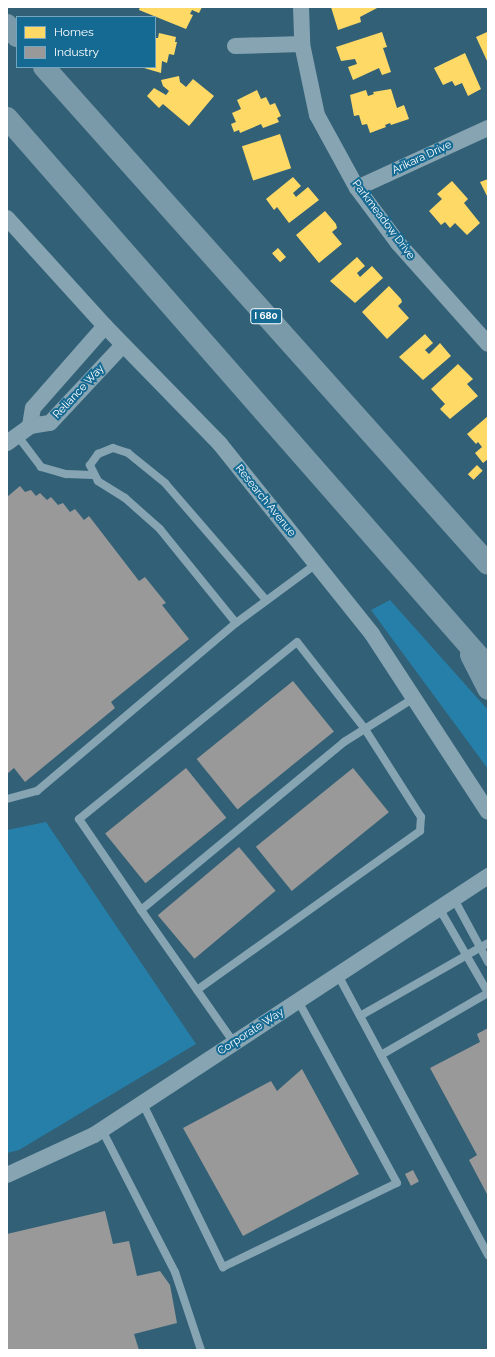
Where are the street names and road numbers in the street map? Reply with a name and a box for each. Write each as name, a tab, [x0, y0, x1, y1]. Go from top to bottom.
street label: Arikara Drive	[390, 138, 454, 178]
street label: Parkmeadow Drive	[349, 178, 417, 262]
road number: I 680	[250, 308, 282, 324]
street label: Reliance Way	[51, 362, 107, 422]
street label: Research Avenue	[232, 462, 298, 540]
street label: Corporate Way	[215, 1006, 287, 1058]

